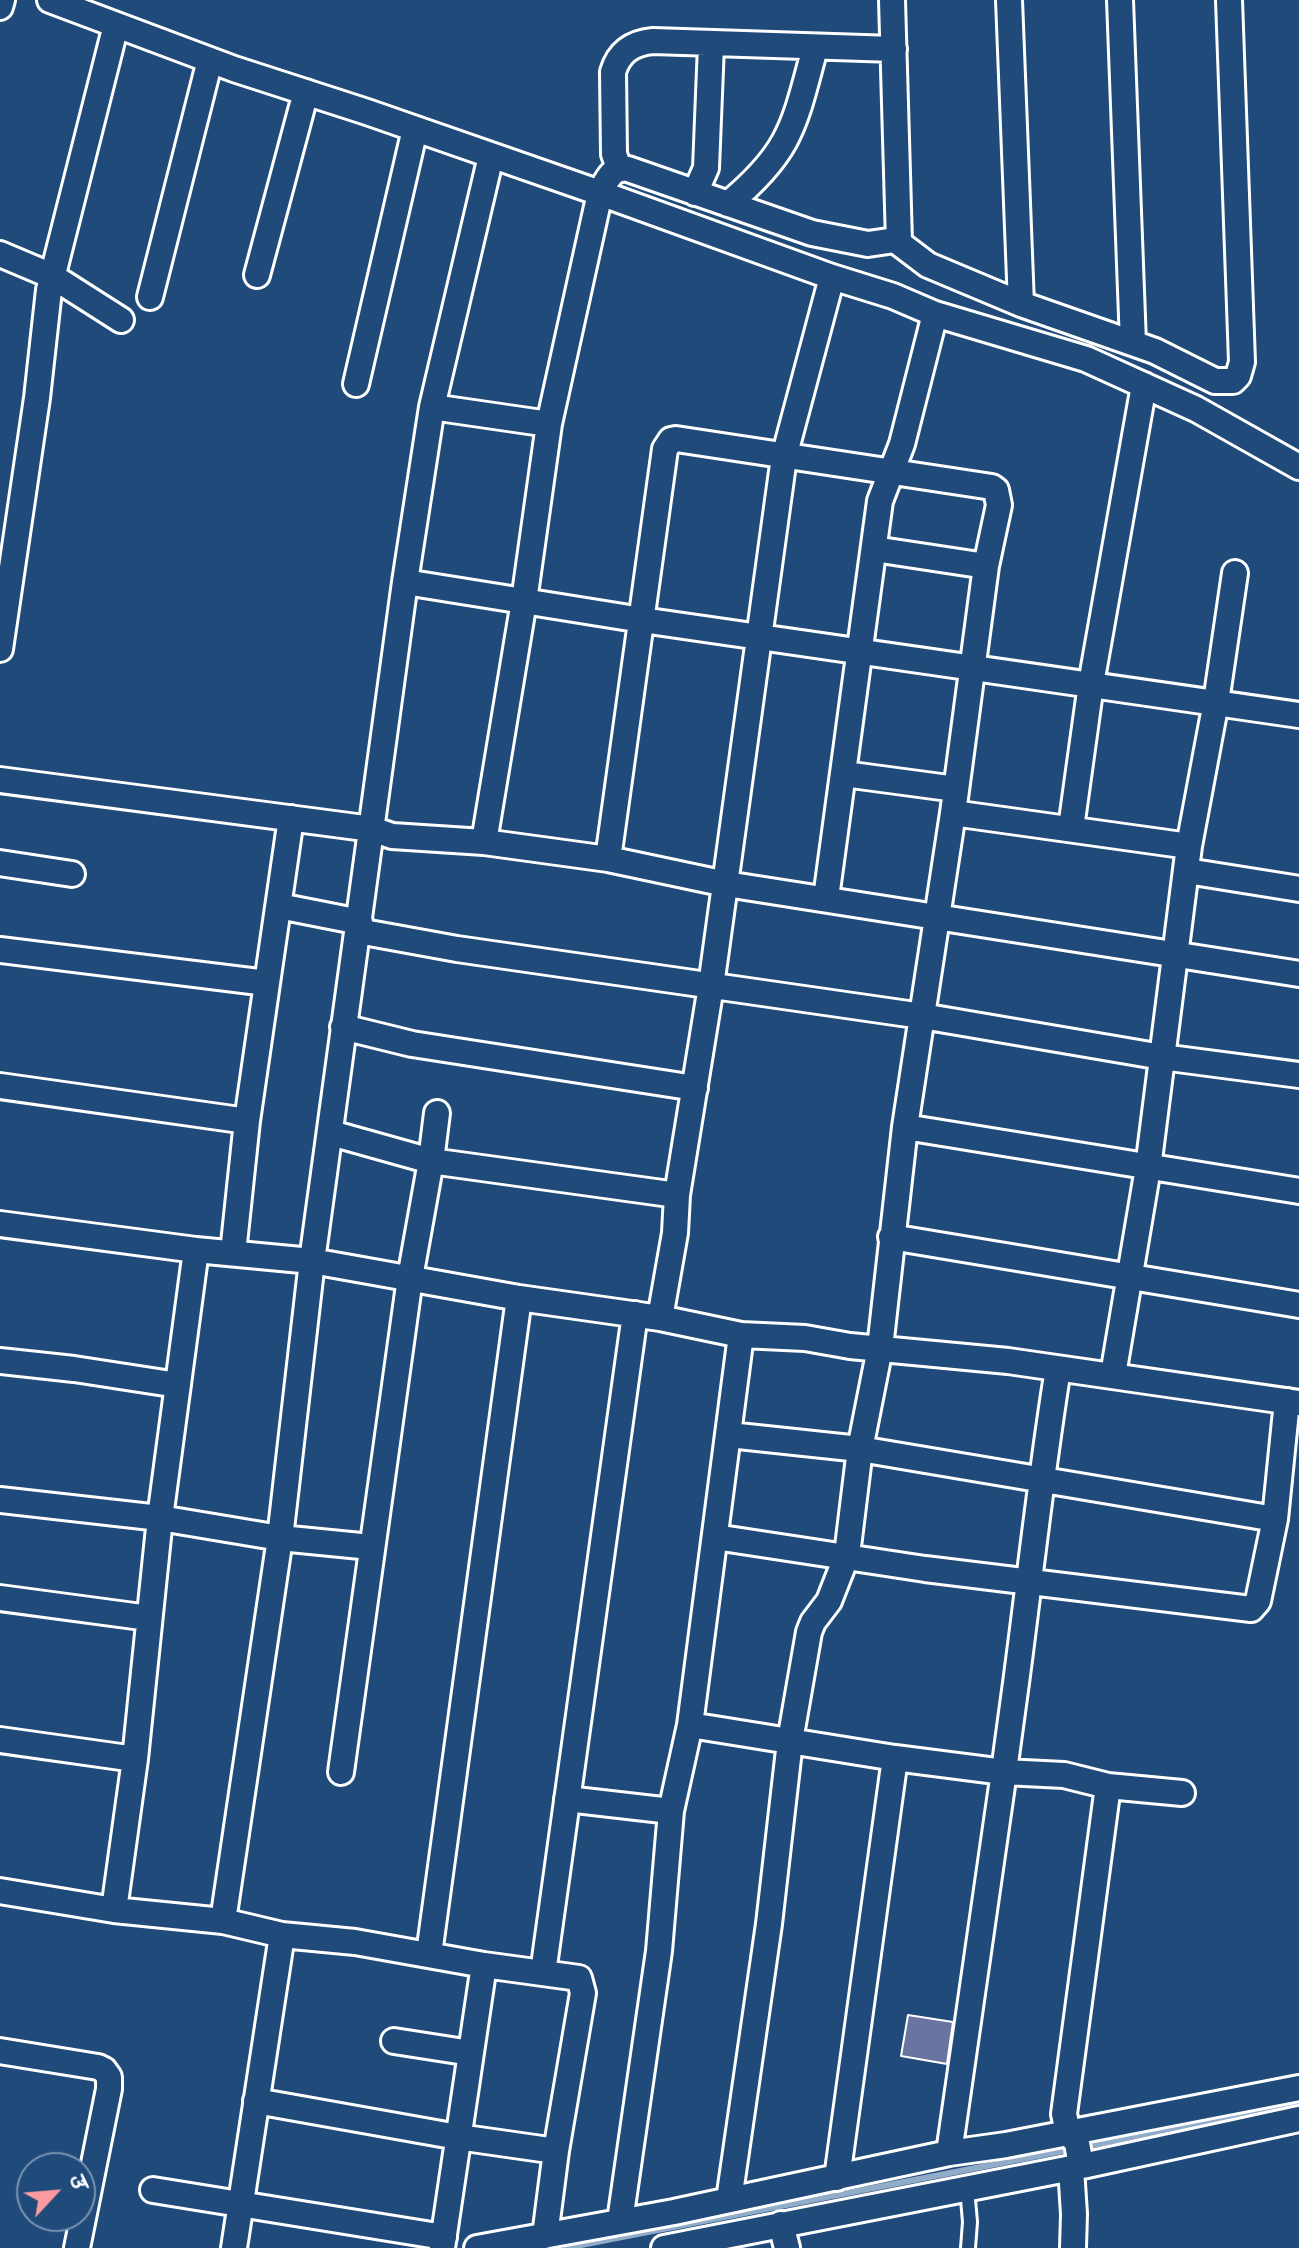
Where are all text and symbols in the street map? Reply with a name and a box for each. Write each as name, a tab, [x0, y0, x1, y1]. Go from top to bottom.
north arrow	[16, 2152, 96, 2232]
text: उ	[57, 2168, 95, 2196]

